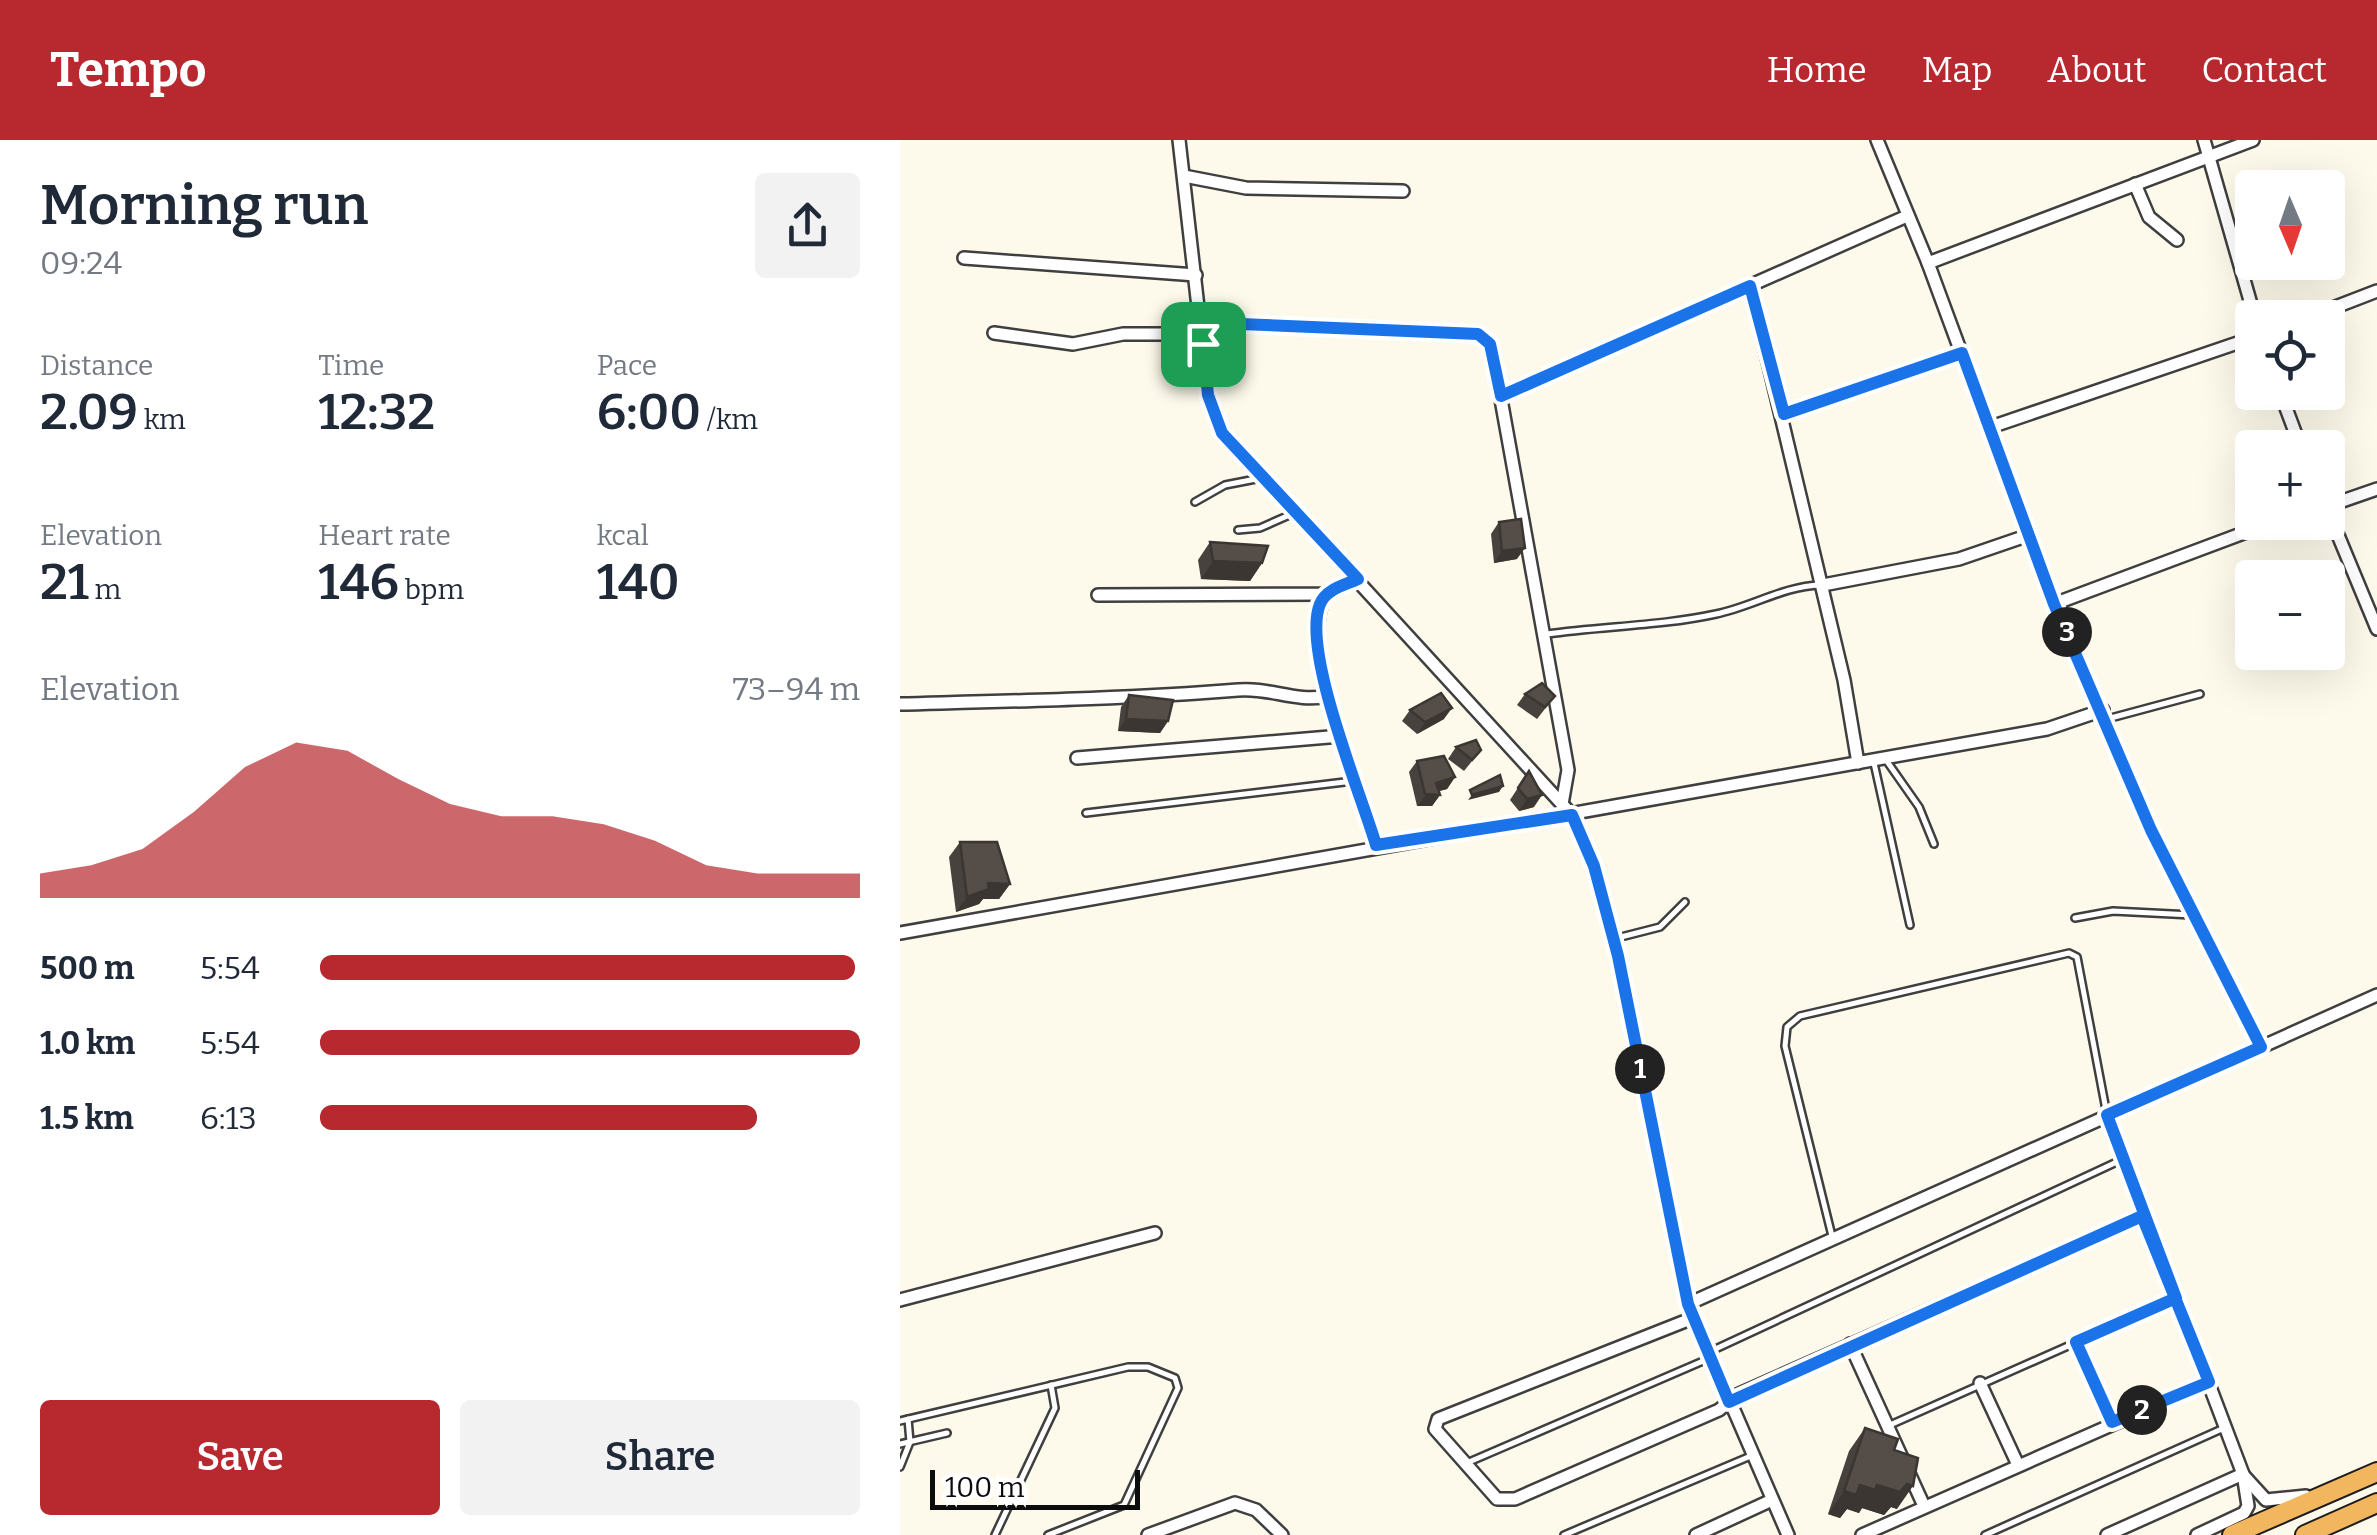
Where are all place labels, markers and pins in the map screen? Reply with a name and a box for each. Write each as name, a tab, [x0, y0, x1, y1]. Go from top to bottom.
pin	[1161, 302, 1246, 387]
pin: 3	[2042, 607, 2092, 657]
pin: 1	[1615, 1044, 1665, 1094]
pin: 2	[2117, 1385, 2167, 1435]

